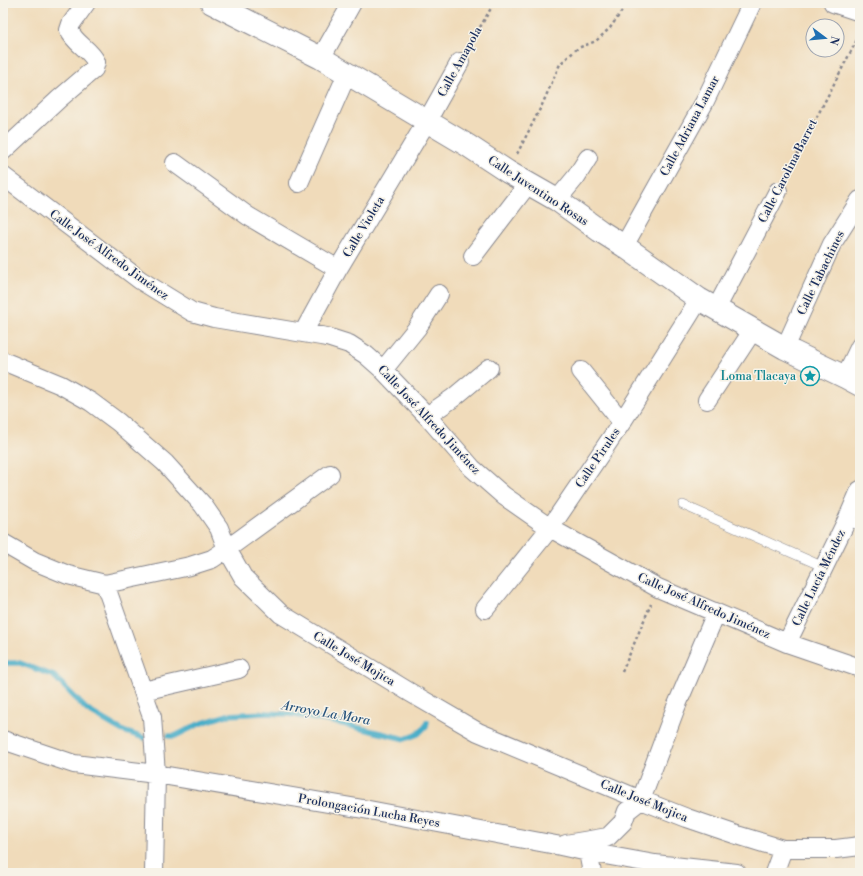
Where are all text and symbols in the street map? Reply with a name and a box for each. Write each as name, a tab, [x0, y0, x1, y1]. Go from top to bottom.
north arrow	[805, 18, 845, 58]
street label: Calle Amapola	[435, 23, 486, 100]
text: N	[826, 34, 842, 47]
street label: Calle Adriana Lamar	[657, 73, 723, 179]
street label: Calle Carolina Barret	[755, 116, 821, 225]
street label: Calle Juventino Rosas	[485, 153, 591, 229]
street label: Calle Violeta	[340, 193, 389, 260]
street label: Calle José Alfredo Jiménez	[46, 207, 172, 304]
street label: Calle Tabachines	[794, 228, 848, 318]
street label: Calle José Alfredo Jiménez	[374, 362, 484, 478]
place icon: Loma Tlacaya	[799, 365, 821, 387]
place label: Loma Tlacaya	[721, 369, 797, 384]
street label: Calle Pirules	[572, 425, 624, 491]
street label: Calle Lucía Méndez	[789, 527, 849, 629]
street label: Calle José Alfredo Jiménez	[635, 570, 773, 642]
street label: Calle José Mojica	[310, 629, 399, 690]
water label: Arroyo La Mora	[279, 697, 372, 729]
street label: Calle José Mojica	[598, 777, 691, 826]
street label: Prolongación Lucha Reyes	[297, 791, 441, 831]

